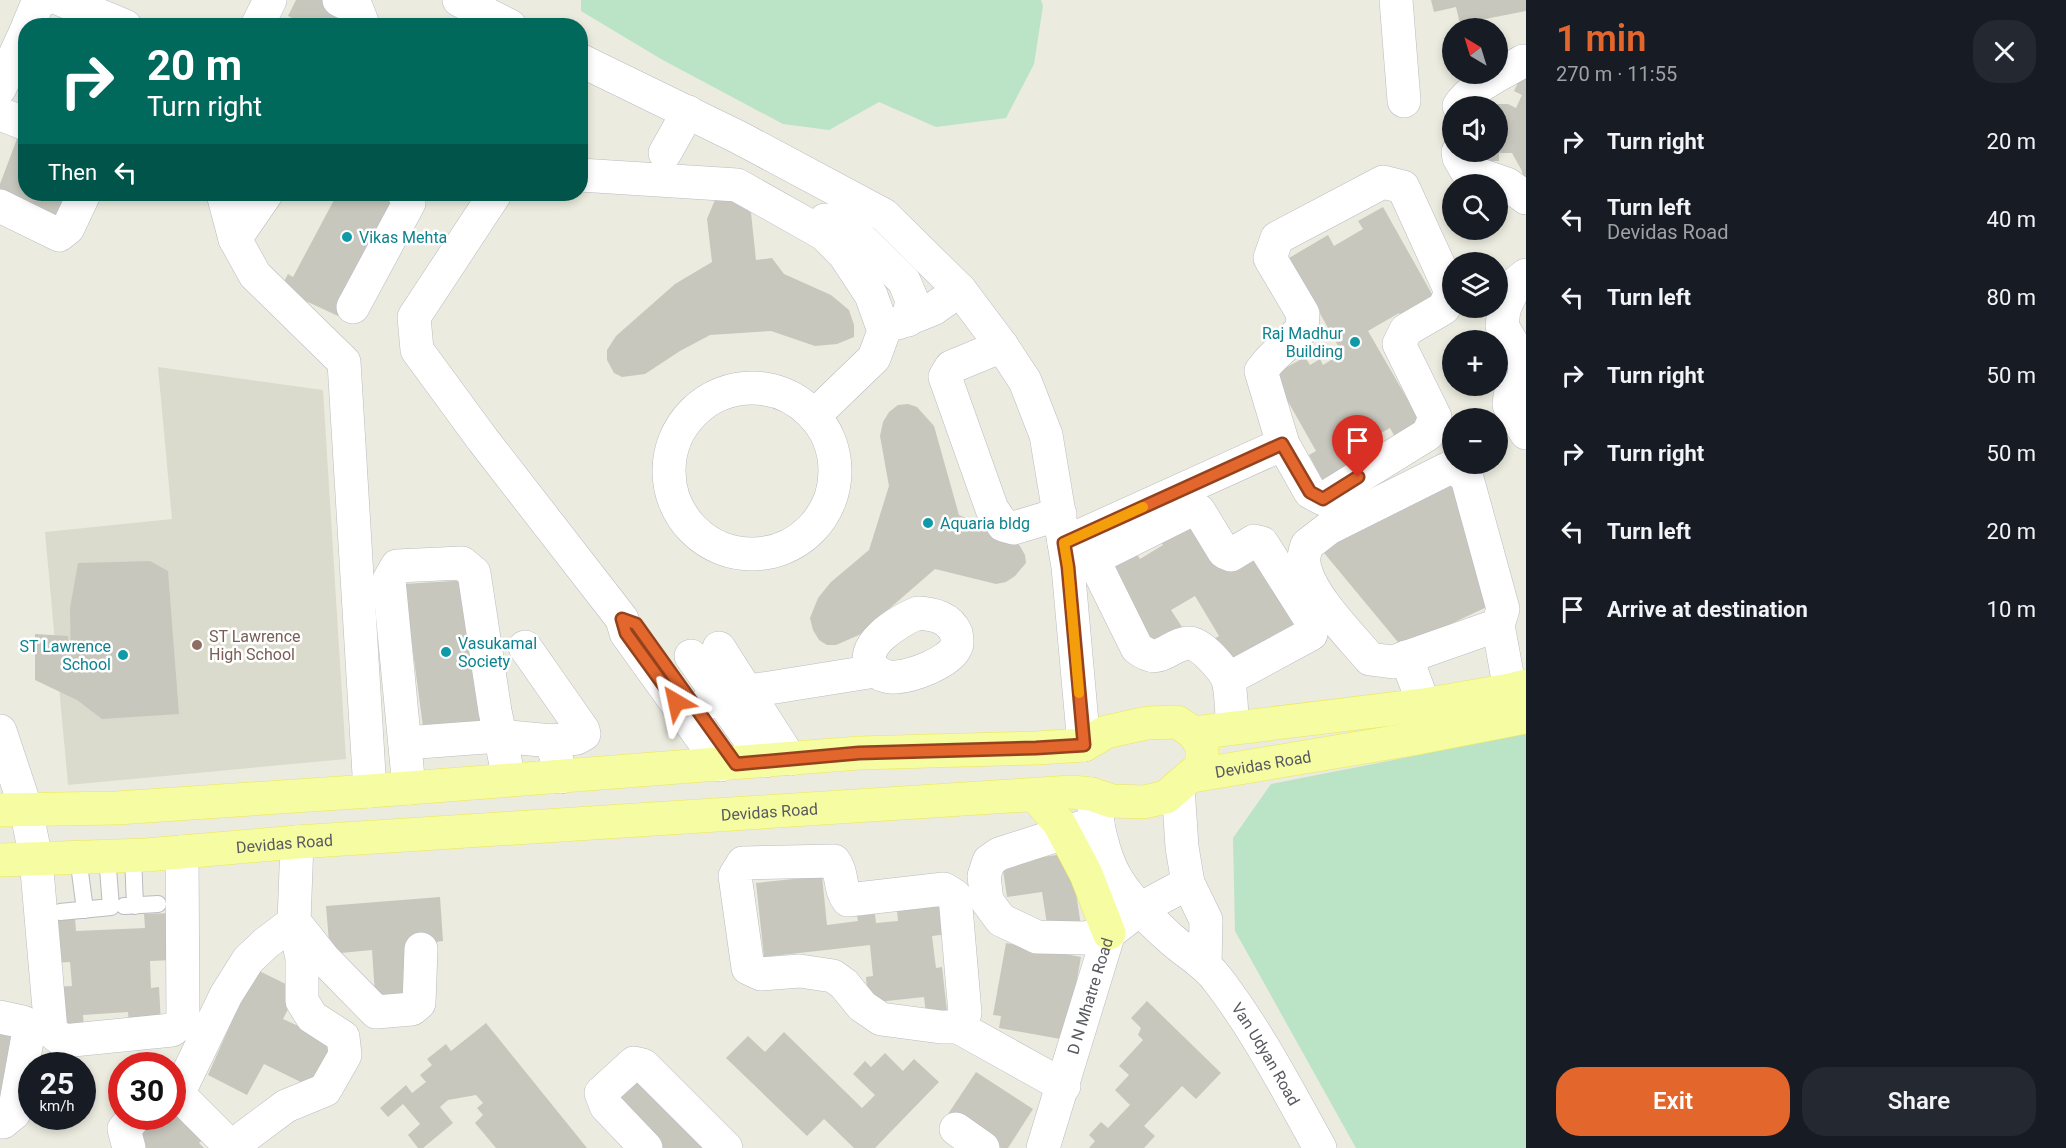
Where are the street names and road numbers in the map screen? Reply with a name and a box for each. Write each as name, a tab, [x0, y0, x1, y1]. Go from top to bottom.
street label: Devidas Road	[1213, 747, 1313, 781]
street label: Devidas Road	[720, 799, 818, 824]
street label: Devidas Road	[235, 830, 334, 857]
street label: D N Mhatre Road	[1063, 935, 1117, 1057]
street label: Van Udyan Road	[1228, 999, 1304, 1109]

